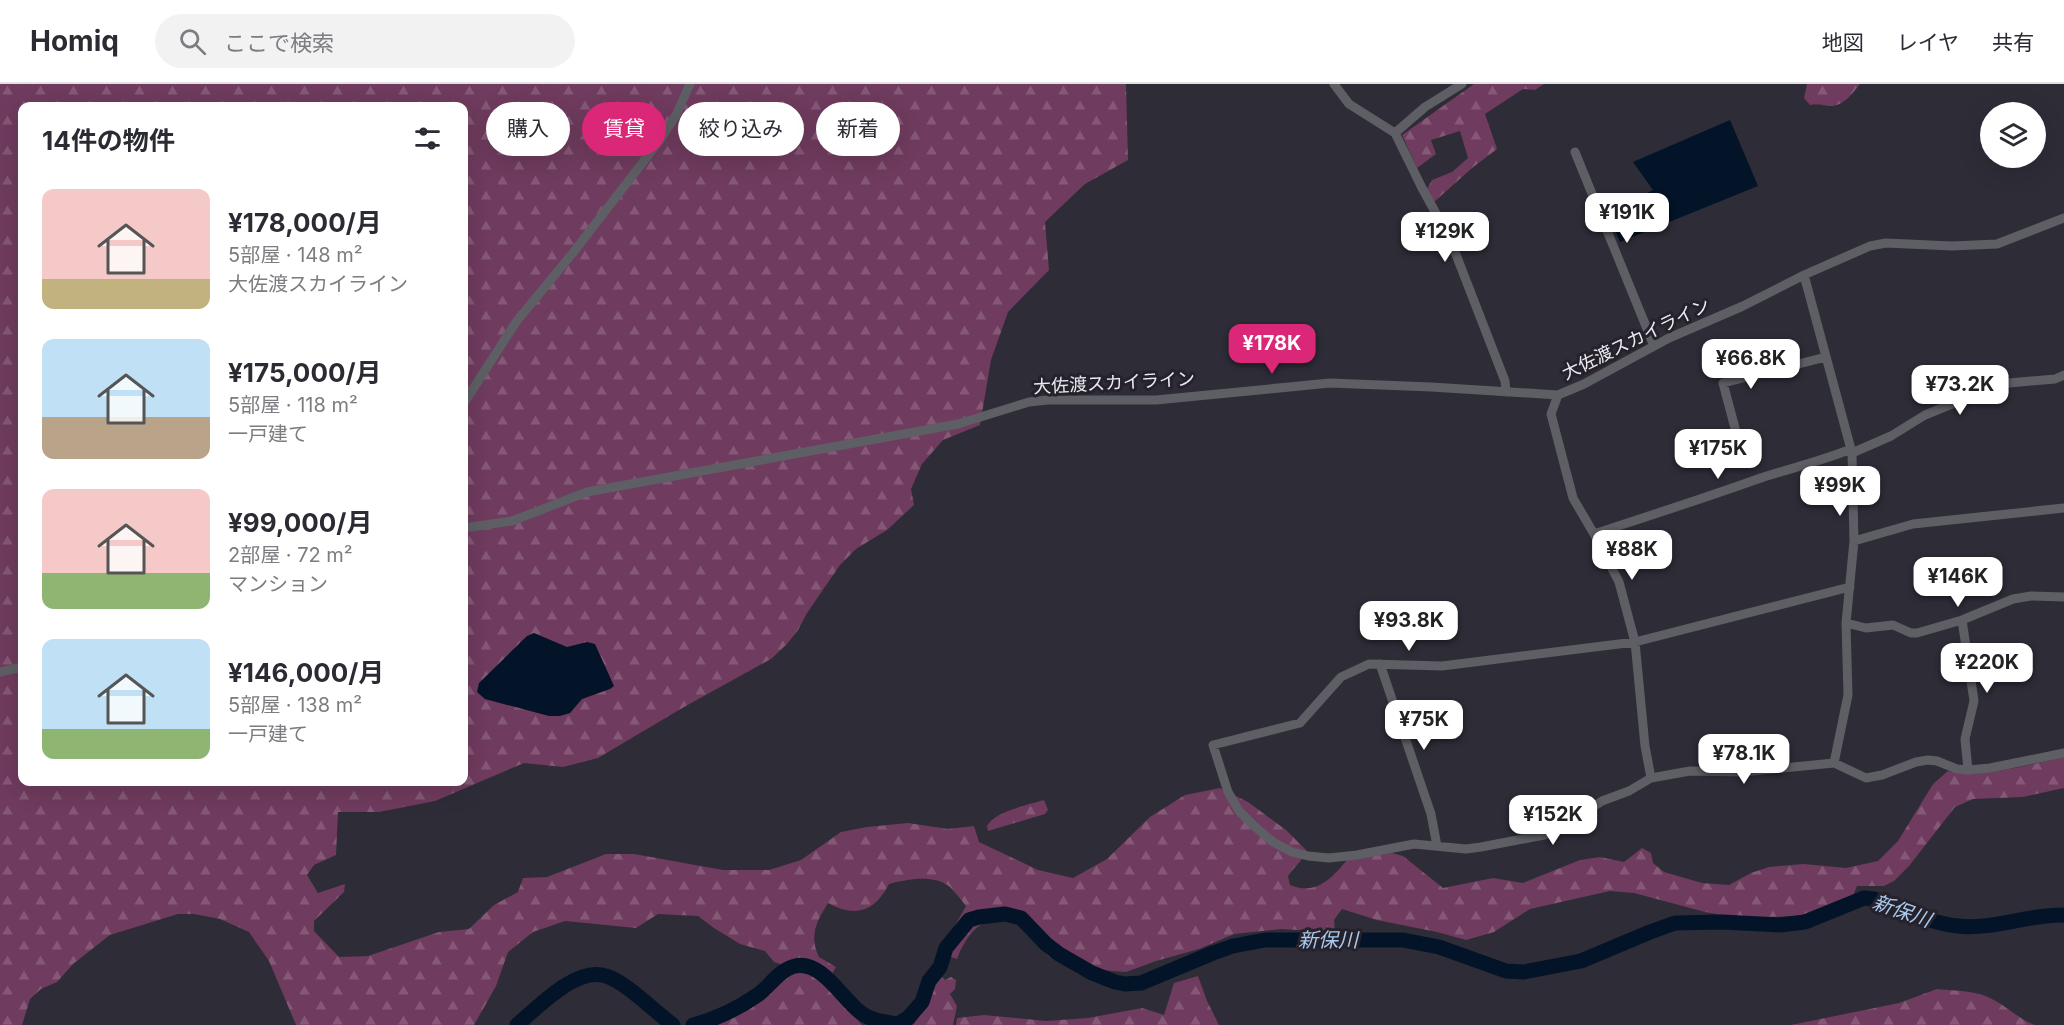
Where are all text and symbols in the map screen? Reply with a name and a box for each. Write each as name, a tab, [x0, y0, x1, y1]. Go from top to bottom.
search box	[155, 14, 575, 68]
text: Homiq	[30, 24, 119, 58]
icon: search	[176, 25, 209, 58]
text: ここで検索	[224, 30, 334, 56]
text: 地図	[1822, 30, 1864, 55]
text: レイヤ	[1897, 30, 1959, 55]
text: 共有	[1992, 30, 2034, 55]
chip: 購入	[486, 102, 570, 156]
chip: 賃貸	[582, 102, 666, 156]
chip: 絞り込み	[678, 102, 804, 156]
chip: 新着	[816, 102, 900, 156]
map controls	[1980, 102, 2046, 168]
button: layers	[1980, 102, 2046, 168]
icon: filters	[411, 122, 444, 155]
text: 14件の物件	[42, 125, 175, 156]
pin: ¥191K	[1585, 193, 1669, 244]
text: ¥191K	[1599, 200, 1655, 224]
text: ¥178,000/月	[228, 207, 382, 238]
pin: ¥129K	[1403, 212, 1487, 263]
icon: home	[90, 213, 162, 285]
text: ¥129K	[1415, 219, 1475, 243]
text: 5部屋 · 148 m²	[228, 243, 363, 267]
text: 大佐渡スカイライン	[228, 272, 408, 296]
street label: 大佐渡スカイライン	[1558, 294, 1713, 383]
pin: ¥178K	[1230, 324, 1314, 375]
text: ¥178K	[1243, 331, 1301, 355]
pin: ¥66.8K	[1702, 339, 1800, 390]
text: ¥66.8K	[1716, 346, 1786, 370]
text: ¥175,000/月	[228, 357, 382, 388]
icon: home	[90, 363, 162, 435]
pin: ¥73.2K	[1911, 365, 2009, 416]
street label: 大佐渡スカイライン	[1033, 368, 1195, 397]
text: ¥73.2K	[1926, 372, 1994, 396]
text: 5部屋 · 118 m²	[228, 393, 358, 417]
text: 一戸建て	[228, 422, 308, 446]
pin: ¥175K	[1676, 429, 1760, 480]
text: ¥175K	[1689, 436, 1747, 460]
pin: ¥99K	[1804, 466, 1876, 517]
text: ¥99K	[1814, 473, 1866, 497]
text: ¥99,000/月	[228, 507, 372, 538]
icon: home	[90, 513, 162, 585]
pin: ¥88K	[1596, 530, 1668, 581]
text: ¥88K	[1606, 537, 1658, 561]
text: 2部屋 · 72 m²	[228, 543, 353, 567]
pin: ¥146K	[1916, 557, 2000, 608]
text: ¥146K	[1928, 564, 1988, 588]
text: マンション	[228, 572, 328, 596]
pin: ¥93.8K	[1360, 601, 1458, 652]
text: ¥93.8K	[1374, 608, 1444, 632]
pin: ¥220K	[1945, 643, 2029, 694]
text: ¥220K	[1955, 650, 2019, 674]
text: ¥146,000/月	[228, 657, 384, 688]
icon: home	[90, 663, 162, 735]
text: 5部屋 · 138 m²	[228, 693, 362, 717]
pin: ¥75K	[1388, 700, 1460, 751]
text: ¥75K	[1399, 707, 1449, 731]
text: 一戸建て	[228, 722, 308, 746]
pin: ¥78.1K	[1695, 734, 1793, 785]
text: ¥78.1K	[1712, 741, 1776, 765]
pin: ¥152K	[1511, 795, 1595, 846]
text: ¥152K	[1523, 802, 1583, 826]
water label: 新保川	[1870, 890, 1936, 933]
water label: 新保川	[1298, 928, 1360, 952]

